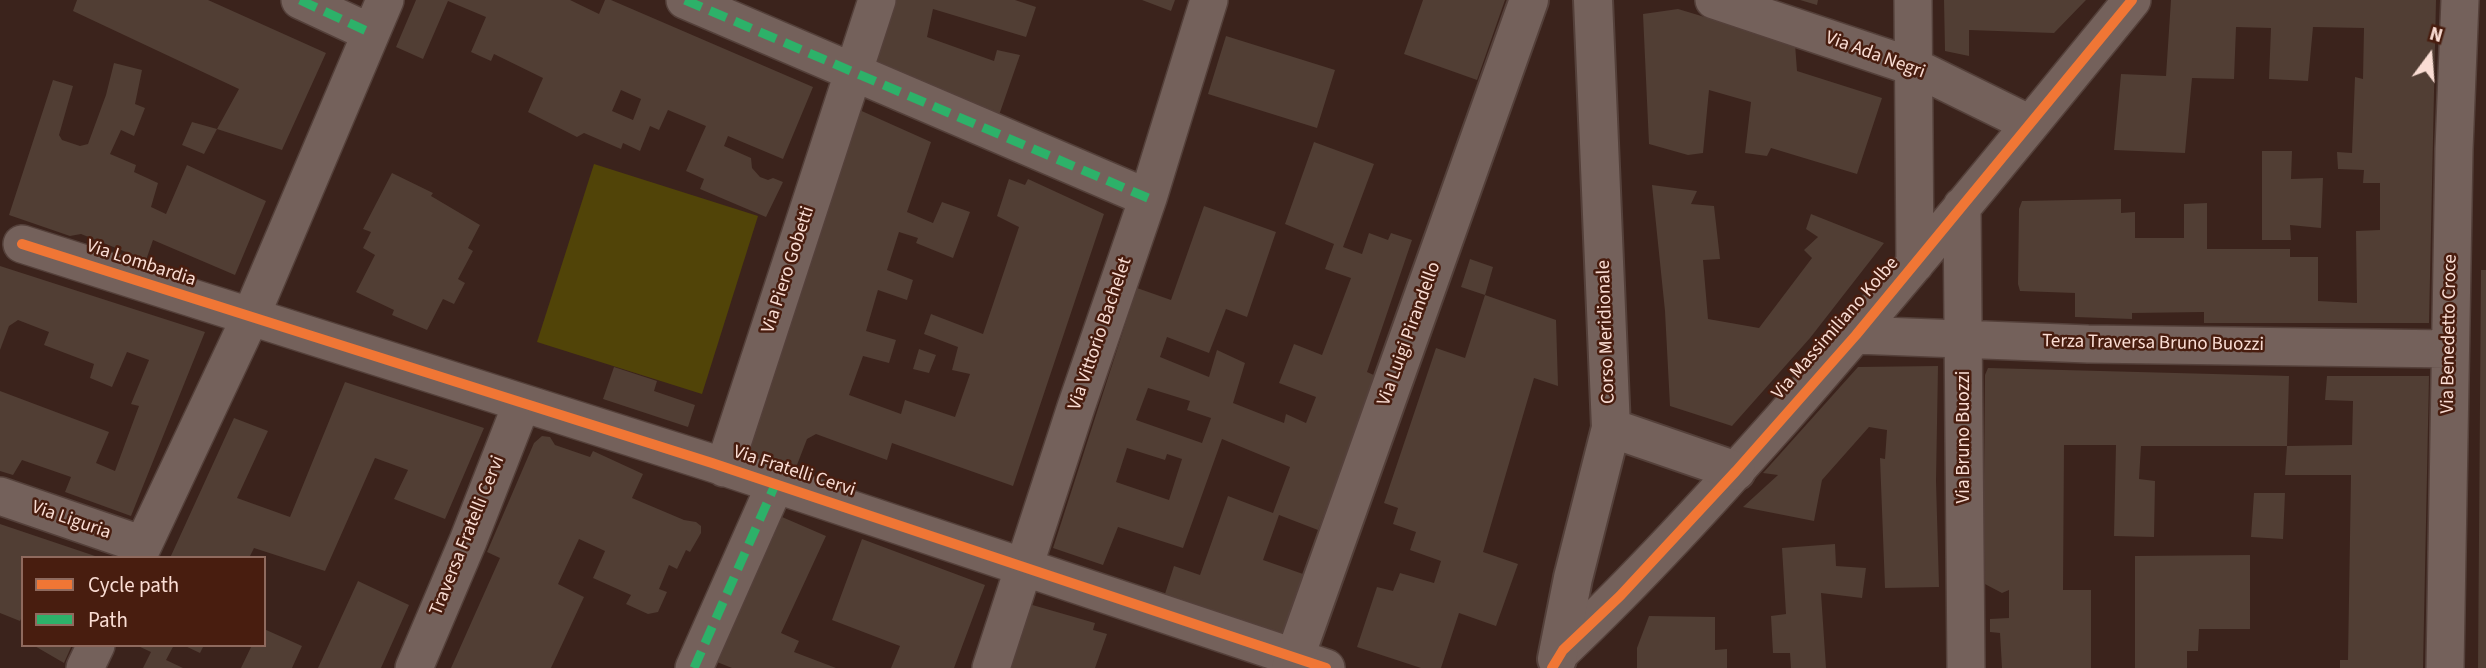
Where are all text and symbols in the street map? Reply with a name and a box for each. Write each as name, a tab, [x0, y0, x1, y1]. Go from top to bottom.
north arrow	[2395, 21, 2465, 91]
text: N	[2426, 21, 2446, 50]
street label: Via Ada Negri	[1822, 27, 1928, 85]
street label: Via Piero Gobetti	[758, 204, 820, 336]
street label: Via Lombardia	[83, 236, 199, 292]
street label: Via Massimiliano Kolbe	[1768, 253, 1904, 405]
street label: Via Benedetto Croce	[2437, 254, 2463, 414]
street label: Via Vittorio Bachelet	[1064, 255, 1138, 413]
street label: Via Luigi Pirandello	[1373, 259, 1447, 409]
street label: Corso Meridionale	[1593, 260, 1621, 404]
street label: Terza Traversa Bruno Buozzi	[2042, 331, 2264, 357]
street label: Via Bruno Buozzi	[1954, 371, 1976, 503]
street label: Via Fratelli Cervi	[730, 442, 858, 502]
street label: Traversa Fratelli Cervi	[426, 453, 510, 619]
street label: Via Liguria	[28, 497, 114, 545]
legend	[21, 556, 266, 647]
text: Cycle path	[88, 570, 179, 600]
text: Path	[88, 605, 128, 635]

